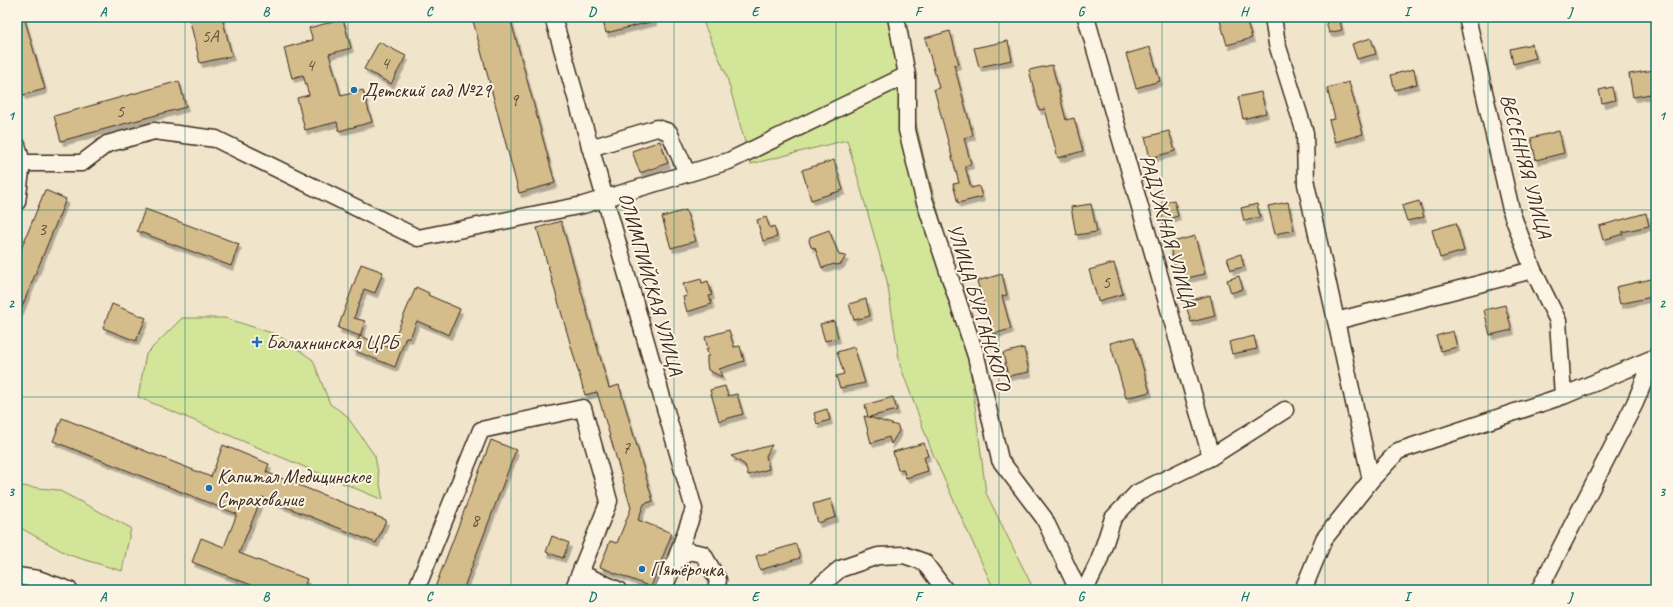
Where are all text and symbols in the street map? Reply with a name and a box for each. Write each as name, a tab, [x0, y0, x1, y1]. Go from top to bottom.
text: A	[100, 4, 108, 20]
text: B	[263, 4, 271, 20]
text: C	[426, 4, 434, 20]
text: D	[588, 4, 597, 20]
text: E	[752, 4, 761, 20]
text: F	[915, 4, 924, 20]
text: G	[1078, 4, 1086, 20]
text: H	[1240, 4, 1250, 20]
text: I	[1404, 4, 1413, 20]
text: J	[1567, 4, 1574, 20]
house number: 5А	[201, 25, 220, 47]
house number: 4	[381, 52, 391, 74]
house number: 4	[306, 54, 316, 76]
place label: Детский сад №29	[362, 78, 493, 103]
marker: Детский сад №29	[349, 85, 359, 95]
house number: 9	[510, 89, 520, 111]
street label: ВЕСЕННЯЯ УЛИЦА	[1495, 91, 1557, 242]
house number: 5	[116, 100, 125, 122]
text: 1	[8, 108, 16, 124]
text: 1	[1659, 108, 1667, 124]
street label: РАДУЖНАЯ УЛИЦА	[1134, 152, 1202, 311]
street label: ОЛИМПИЙСКАЯ УЛИЦА	[613, 190, 689, 379]
house number: 3	[38, 218, 48, 240]
street label: УЛИЦА БУРГАНСКОГО	[942, 221, 1017, 395]
house number: 5	[1102, 271, 1111, 293]
text: 2	[8, 296, 15, 312]
text: 2	[1659, 296, 1666, 312]
place label: Балахнинская ЦРБ	[266, 330, 401, 355]
marker: Балахнинская ЦРБ	[251, 336, 263, 348]
house number: 7	[622, 437, 631, 459]
place label: Капитал Медицинское Страхование	[217, 464, 372, 512]
marker: Капитал Медицинское Страхование	[204, 483, 214, 493]
text: 3	[8, 484, 15, 500]
text: 3	[1659, 484, 1666, 500]
house number: 8	[471, 509, 481, 531]
place label: Пятёрочка	[650, 557, 725, 582]
marker: Пятёрочка	[637, 564, 647, 574]
text: A	[100, 589, 108, 605]
text: B	[263, 589, 271, 605]
text: C	[426, 589, 434, 605]
text: D	[588, 589, 597, 605]
text: E	[752, 589, 761, 605]
text: F	[915, 589, 924, 605]
text: G	[1078, 589, 1086, 605]
text: H	[1240, 589, 1250, 605]
text: I	[1404, 589, 1413, 605]
text: J	[1567, 589, 1574, 605]

